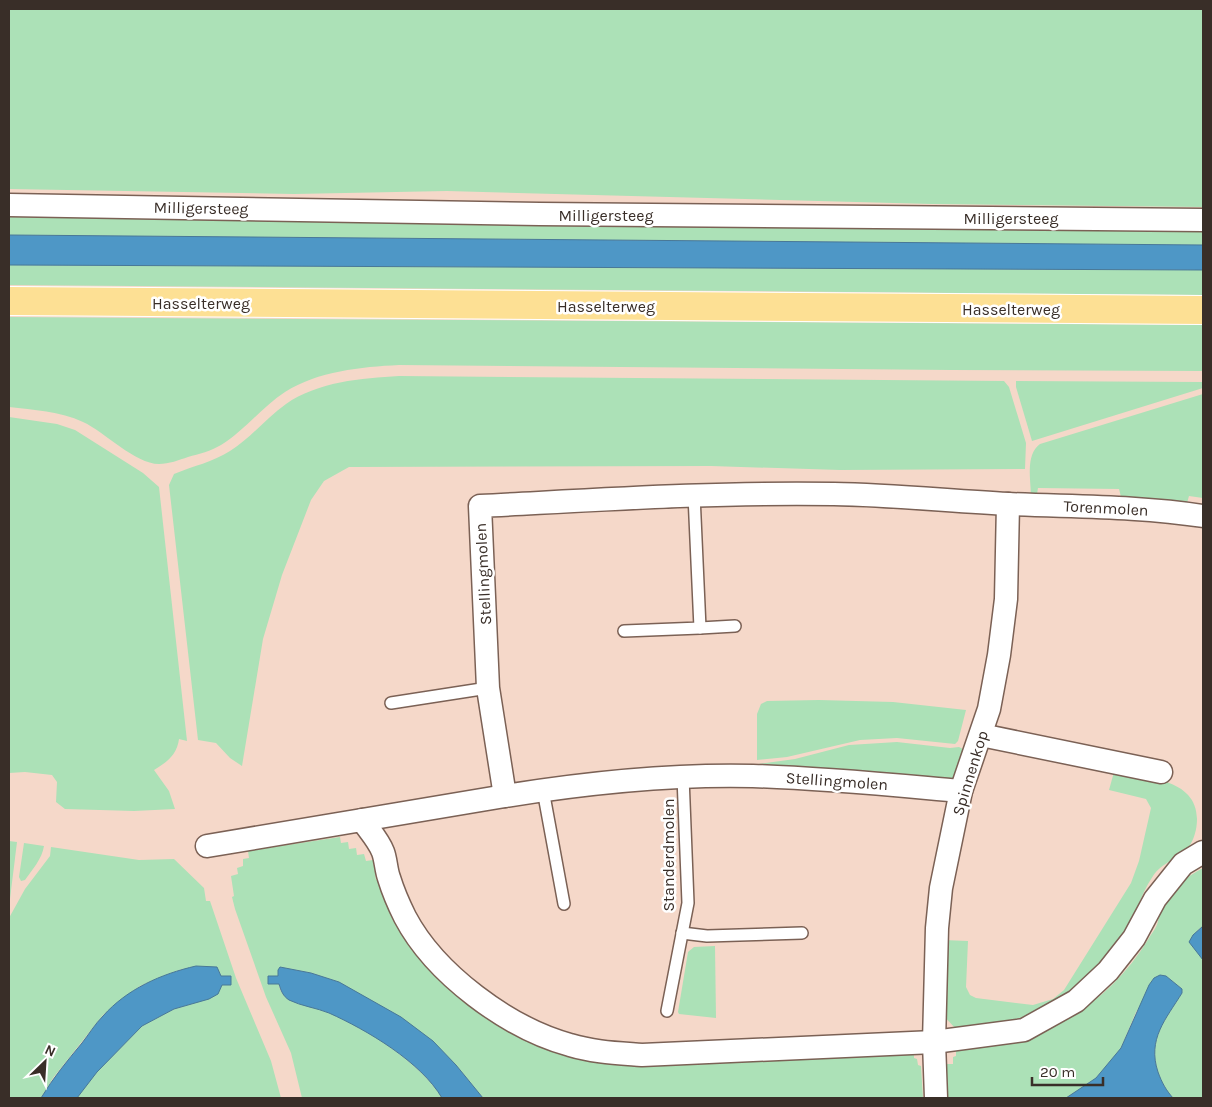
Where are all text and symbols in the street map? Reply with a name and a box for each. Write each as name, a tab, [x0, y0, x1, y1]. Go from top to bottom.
street label: Milligersteeg	[153, 198, 249, 218]
street label: Milligersteeg	[559, 206, 653, 225]
street label: Milligersteeg	[964, 209, 1058, 228]
street label: Hasselterweg	[152, 294, 250, 313]
street label: Hasselterweg	[557, 297, 655, 316]
street label: Hasselterweg	[962, 300, 1060, 319]
street label: Torenmolen	[1063, 496, 1149, 520]
street label: Stellingmolen	[471, 522, 495, 626]
street label: Spinnenkop	[948, 728, 992, 818]
street label: Stellingmolen	[785, 768, 889, 794]
street label: Standerdmolen	[659, 798, 678, 912]
north arrow	[20, 1037, 70, 1087]
text: N	[42, 1041, 58, 1060]
scale bar	[1032, 1054, 1103, 1086]
text: 20 m	[1040, 1063, 1075, 1081]

